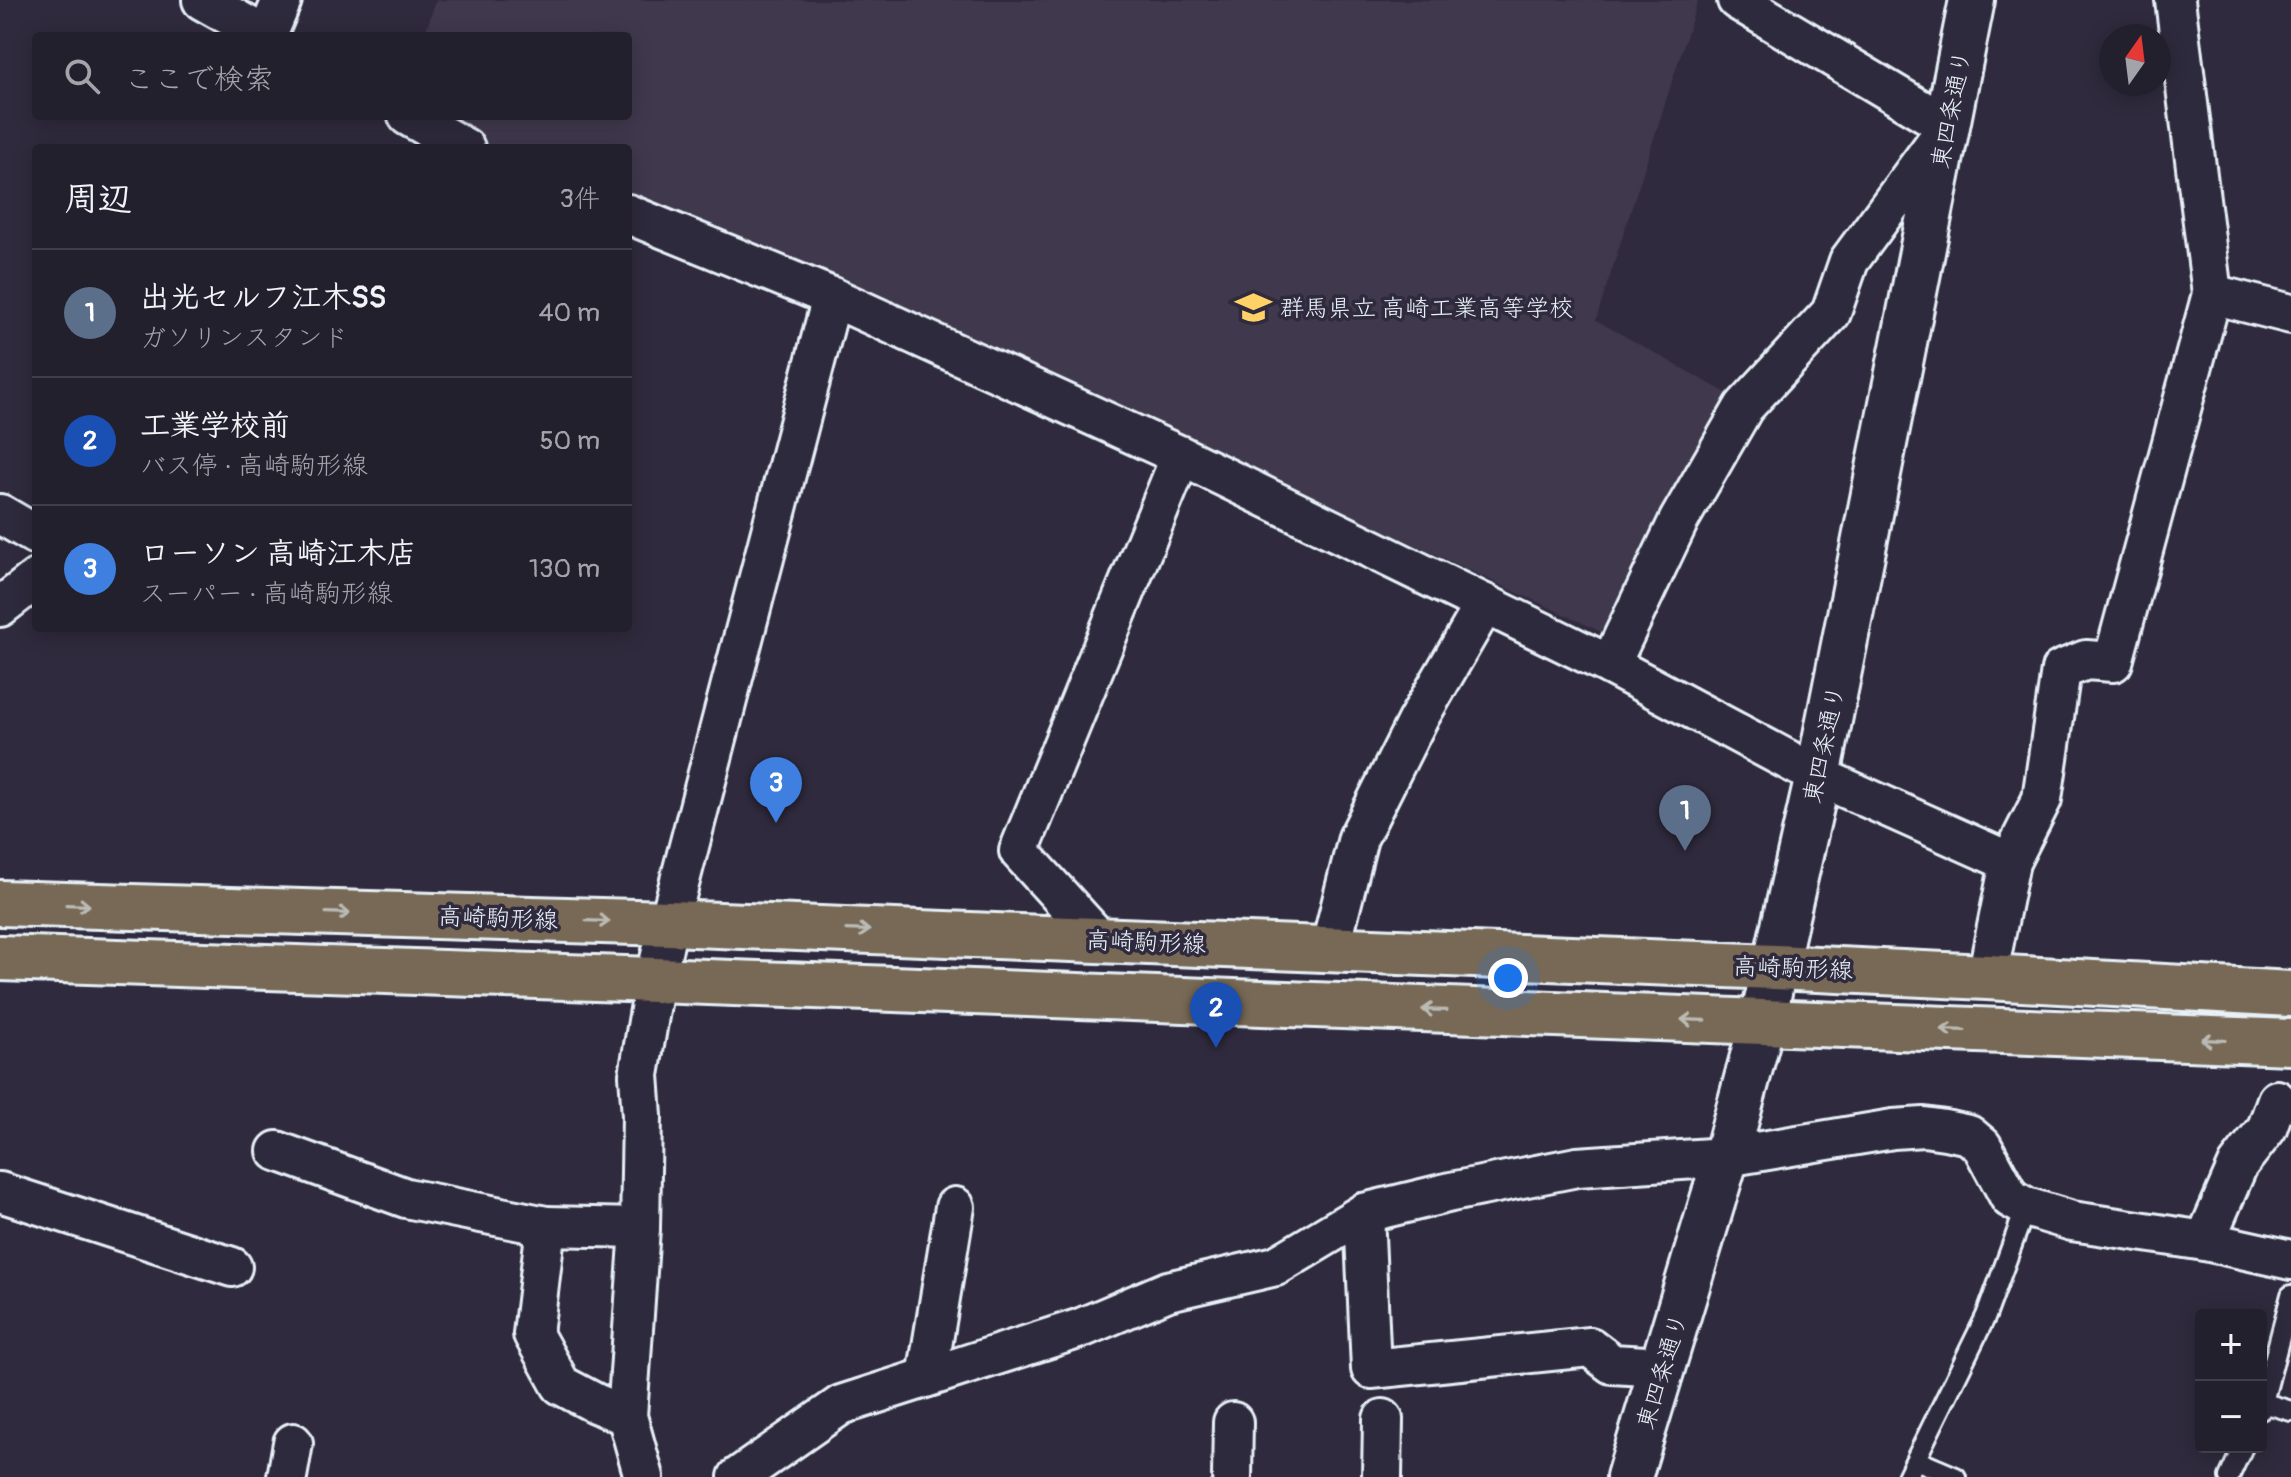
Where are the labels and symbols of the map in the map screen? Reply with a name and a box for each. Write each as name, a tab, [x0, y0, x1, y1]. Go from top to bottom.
north arrow	[2099, 24, 2171, 96]
street label: 東四条通り	[1926, 47, 1977, 171]
school or university icon: 群馬県立 高崎工業高等学校	[1235, 289, 1273, 327]
place label: 群馬県立 高崎工業高等学校	[1280, 294, 1573, 323]
street label: 東四条通り	[1798, 682, 1851, 806]
pin: 3	[750, 757, 802, 823]
pin: 1	[1659, 785, 1711, 851]
one-way arrow	[64, 897, 91, 913]
street label: 高崎駒形線	[438, 902, 558, 935]
one-way arrow	[324, 905, 351, 920]
one-way arrow	[584, 913, 611, 928]
one-way arrow	[844, 923, 871, 938]
street label: 高崎駒形線	[1086, 926, 1206, 959]
street label: 高崎駒形線	[1733, 952, 1853, 985]
your location	[1488, 958, 1528, 998]
pin: 2	[1190, 982, 1242, 1048]
one-way arrow	[1421, 1003, 1448, 1018]
one-way arrow	[1680, 1013, 1707, 1028]
one-way arrow	[1940, 1023, 1967, 1038]
one-way arrow	[2200, 1032, 2227, 1047]
street label: 東四条通り	[1631, 1310, 1694, 1433]

